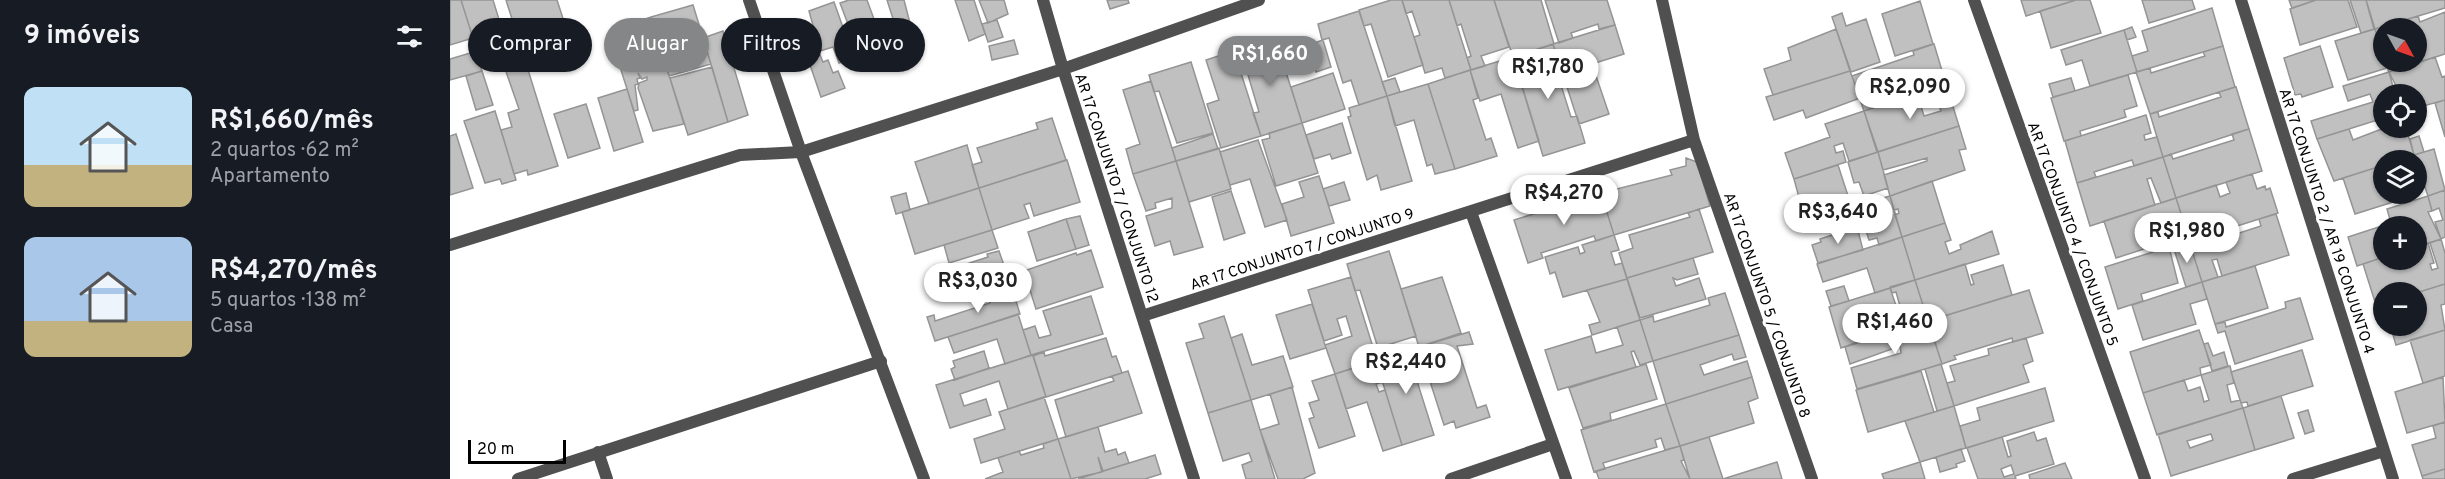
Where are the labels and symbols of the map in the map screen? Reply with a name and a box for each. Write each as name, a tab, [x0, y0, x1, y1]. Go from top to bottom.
north arrow	[2373, 18, 2427, 72]
pin: R$1,660	[1215, 36, 1325, 87]
pin: R$1,780	[1493, 49, 1603, 100]
pin: R$2,090	[1855, 69, 1965, 120]
street label: AR 17 CONJUNTO 7 / CONJUNTO 12	[1069, 71, 1162, 306]
street label: AR 17 CONJUNTO 2 / AR 19 CONJUNTO 4	[2274, 86, 2378, 357]
street label: AR 17 CONJUNTO 4 / CONJUNTO 5	[2022, 120, 2121, 349]
pin: R$4,270	[1509, 175, 1619, 226]
street label: AR 17 CONJUNTO 5 / CONJUNTO 8	[1718, 190, 1813, 421]
pin: R$3,640	[1783, 194, 1893, 245]
street label: AR 17 CONJUNTO 7 / CONJUNTO 9	[1188, 205, 1417, 296]
pin: R$1,980	[2132, 213, 2242, 264]
pin: R$3,030	[923, 263, 1033, 314]
pin: R$1,460	[1840, 304, 1950, 355]
pin: R$2,440	[1351, 344, 1461, 395]
scale bar	[468, 437, 566, 464]

